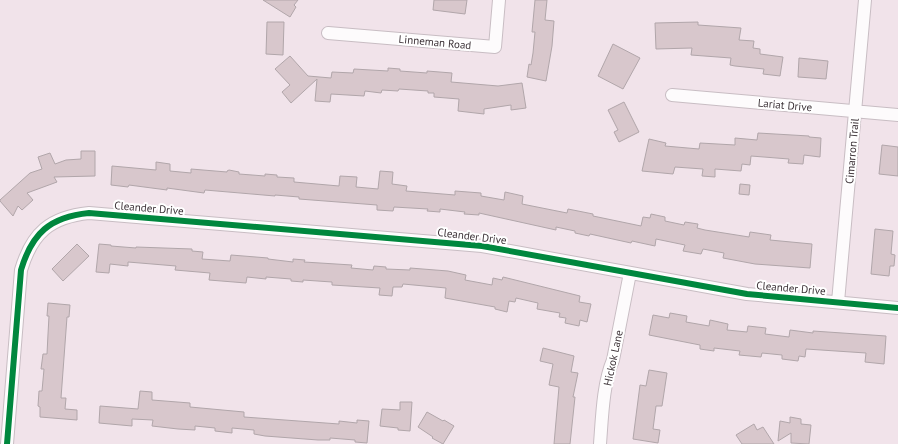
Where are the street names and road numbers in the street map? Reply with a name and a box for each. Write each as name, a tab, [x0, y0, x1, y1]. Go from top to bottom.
street label: Linneman Road	[398, 32, 472, 52]
street label: Lariat Drive	[757, 96, 813, 114]
street label: Cimarron Trail	[842, 117, 862, 184]
street label: Cleander Drive	[114, 198, 185, 218]
street label: Cleander Drive	[437, 225, 508, 247]
street label: Cleander Drive	[756, 278, 827, 298]
street label: Hickok Lane	[600, 328, 626, 387]

